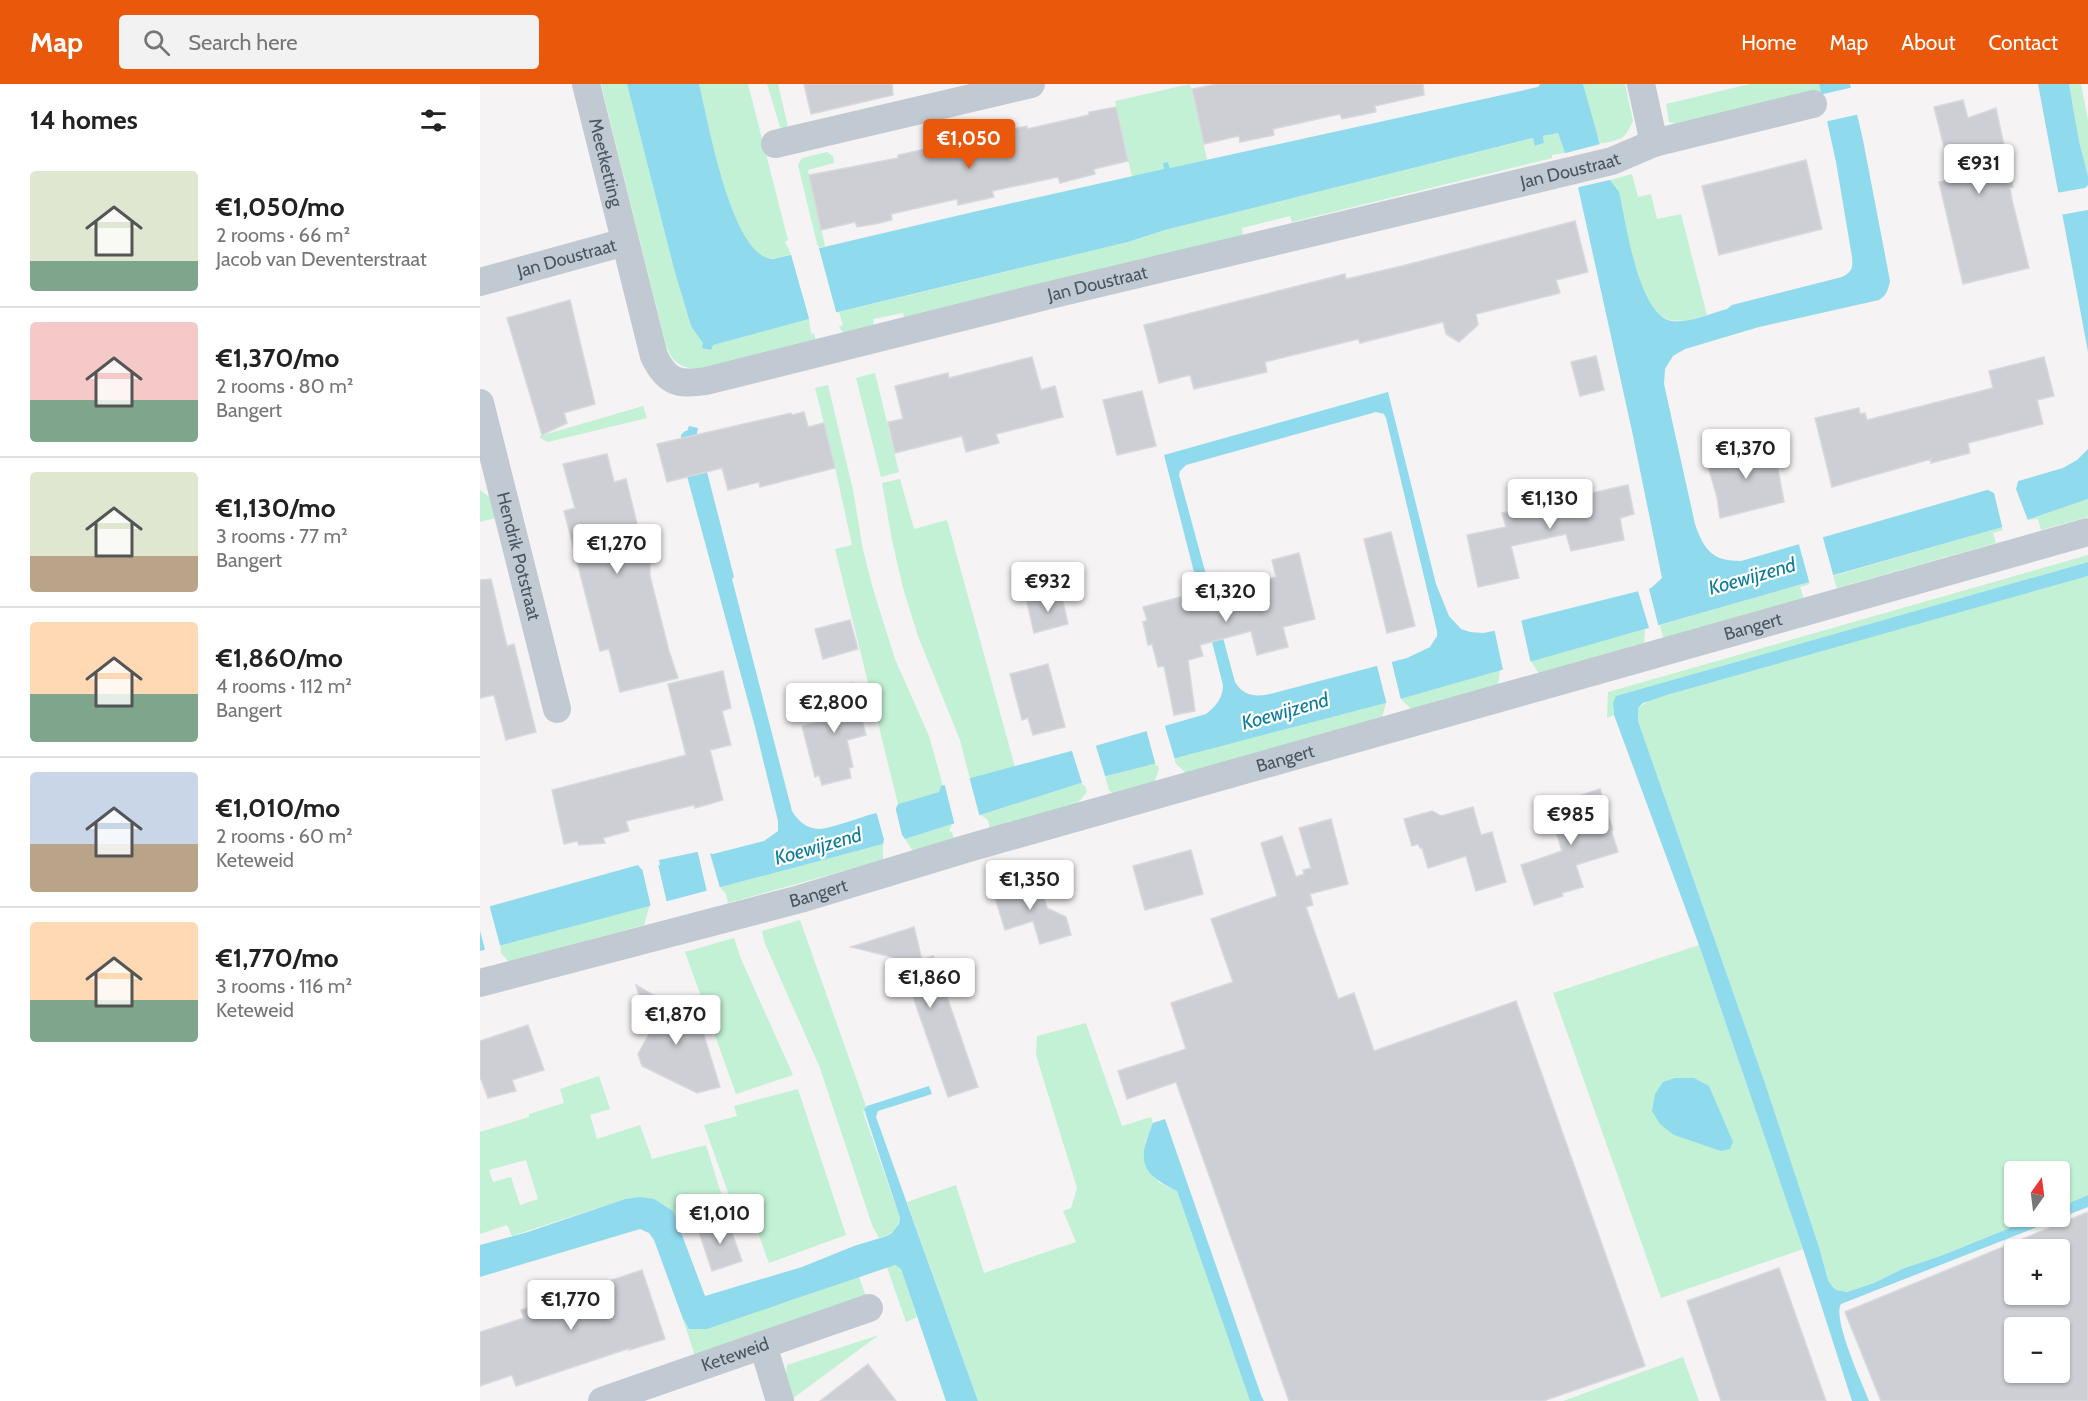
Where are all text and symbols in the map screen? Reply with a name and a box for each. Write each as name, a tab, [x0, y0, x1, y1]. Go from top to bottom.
search box	[119, 15, 539, 69]
text: Map	[30, 25, 83, 59]
icon: search	[140, 26, 173, 59]
text: Search here	[188, 29, 297, 56]
text: Home	[1741, 30, 1797, 55]
text: Map	[1830, 30, 1868, 55]
text: About	[1901, 30, 1955, 55]
text: Contact	[1988, 30, 2058, 55]
text: 14 homes	[30, 104, 138, 136]
icon: filters	[417, 104, 450, 137]
street label: Meetketting	[584, 116, 628, 210]
pin: €1,050	[920, 119, 1018, 170]
text: €1,050	[937, 126, 1001, 150]
pin: €931	[1943, 144, 2015, 195]
street label: Jan Doustraat	[1517, 148, 1624, 194]
text: €931	[1958, 151, 2000, 175]
text: €1,050/mo	[216, 191, 344, 223]
icon: home	[78, 195, 150, 267]
text: 2 rooms · 66 m²	[216, 223, 350, 247]
street label: Jan Doustraat	[514, 234, 619, 282]
text: Jacob van Deventerstraat	[216, 247, 427, 271]
street label: Jan Doustraat	[1044, 261, 1150, 306]
text: €1,370/mo	[216, 342, 339, 374]
icon: home	[78, 346, 150, 418]
text: 2 rooms · 80 m²	[216, 374, 353, 398]
text: Bangert	[216, 398, 282, 422]
pin: €1,370	[1697, 429, 1795, 480]
text: €1,370	[1716, 436, 1776, 460]
pin: €1,130	[1501, 479, 1599, 530]
text: €1,130	[1522, 486, 1578, 510]
street label: Hendrik Potstraat	[492, 490, 545, 623]
text: €1,130/mo	[216, 492, 336, 524]
icon: home	[78, 496, 150, 568]
text: 3 rooms · 77 m²	[216, 524, 348, 548]
pin: €1,270	[568, 524, 666, 575]
text: €1,270	[587, 531, 647, 555]
text: Bangert	[216, 548, 282, 572]
water label: Koewijzend	[1706, 552, 1799, 600]
pin: €932	[1012, 562, 1084, 613]
text: €932	[1025, 569, 1071, 593]
pin: €1,320	[1177, 572, 1275, 623]
text: €1,320	[1196, 579, 1256, 603]
street label: Bangert	[1721, 608, 1785, 645]
text: €1,860/mo	[216, 642, 343, 674]
icon: home	[78, 646, 150, 718]
text: 4 rooms · 112 m²	[216, 674, 352, 698]
pin: €2,800	[785, 683, 883, 734]
water label: Koewijzend	[1239, 687, 1332, 735]
text: €2,800	[800, 690, 868, 714]
text: Bangert	[216, 698, 282, 722]
street label: Bangert	[1254, 740, 1317, 777]
text: €1,010/mo	[216, 792, 340, 824]
pin: €985	[1535, 795, 1607, 846]
icon: home	[78, 796, 150, 868]
text: €985	[1548, 802, 1594, 826]
water label: Koewijzend	[772, 822, 865, 870]
text: 2 rooms · 60 m²	[216, 824, 353, 848]
text: Keteweid	[216, 848, 294, 872]
pin: €1,350	[981, 860, 1079, 911]
text: €1,350	[1000, 867, 1060, 891]
street label: Bangert	[787, 874, 850, 912]
text: €1,770/mo	[216, 942, 339, 974]
icon: home	[78, 946, 150, 1018]
pin: €1,860	[881, 958, 979, 1009]
text: €1,860	[899, 965, 961, 989]
text: 3 rooms · 116 m²	[216, 974, 352, 998]
pin: €1,870	[627, 995, 725, 1046]
text: Keteweid	[216, 998, 294, 1022]
text: €1,870	[645, 1002, 707, 1026]
north arrow	[2004, 1161, 2070, 1227]
map controls	[2004, 1161, 2070, 1383]
pin: €1,010	[671, 1194, 769, 1245]
text: €1,010	[690, 1201, 750, 1225]
button: +	[2004, 1239, 2070, 1305]
pin: €1,770	[522, 1280, 620, 1331]
text: €1,770	[541, 1287, 601, 1311]
button: −	[2004, 1317, 2070, 1383]
street label: Keteweid	[698, 1333, 772, 1377]

